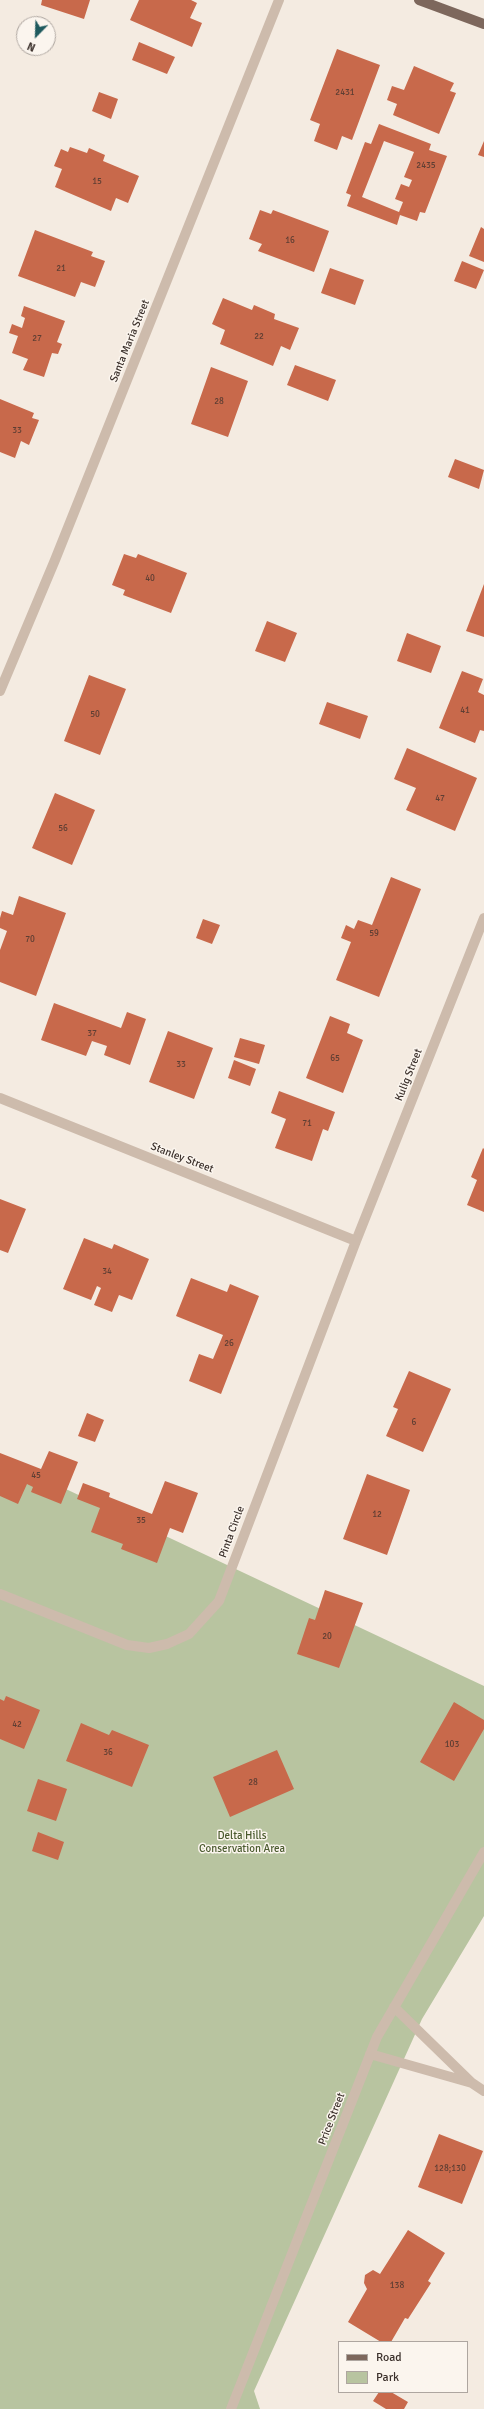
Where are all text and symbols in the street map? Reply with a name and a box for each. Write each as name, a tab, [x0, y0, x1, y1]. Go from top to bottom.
north arrow	[16, 16, 56, 56]
text: N	[25, 39, 38, 54]
house number: 2431	[335, 88, 355, 98]
house number: 2435	[416, 161, 436, 171]
house number: 15	[92, 177, 102, 187]
house number: 16	[285, 236, 295, 246]
house number: 21	[56, 264, 66, 274]
street label: Santa Maria Street	[107, 298, 153, 384]
house number: 22	[254, 332, 264, 342]
house number: 27	[32, 334, 42, 344]
house number: 28	[214, 397, 224, 407]
house number: 33	[12, 426, 22, 436]
house number: 40	[145, 574, 155, 584]
house number: 41	[460, 706, 470, 716]
house number: 50	[90, 710, 100, 720]
house number: 47	[435, 794, 445, 804]
house number: 56	[58, 824, 68, 834]
house number: 59	[369, 929, 379, 939]
house number: 70	[25, 935, 35, 945]
house number: 37	[87, 1029, 97, 1039]
street label: Kulig Street	[393, 1047, 425, 1103]
house number: 65	[330, 1054, 340, 1064]
house number: 33	[176, 1060, 186, 1070]
house number: 71	[302, 1119, 312, 1129]
street label: Stanley Street	[149, 1140, 215, 1176]
house number: 34	[102, 1267, 112, 1277]
house number: 26	[224, 1339, 234, 1349]
house number: 6	[412, 1418, 416, 1428]
house number: 45	[31, 1471, 41, 1481]
street label: Pinta Circle	[217, 1504, 247, 1560]
house number: 12	[372, 1510, 382, 1520]
house number: 35	[136, 1516, 146, 1526]
house number: 20	[322, 1632, 332, 1642]
house number: 42	[12, 1720, 22, 1730]
house number: 103	[445, 1740, 459, 1750]
house number: 36	[103, 1748, 113, 1758]
house number: 28	[248, 1778, 258, 1788]
park label: Delta Hills Conservation Area	[199, 1829, 285, 1855]
street label: Price Street	[316, 2091, 348, 2147]
house number: 128;130	[434, 2164, 466, 2174]
house number: 138	[390, 2281, 404, 2291]
legend	[338, 2341, 468, 2393]
text: Road	[376, 2350, 402, 2365]
text: Park	[376, 2370, 399, 2385]

